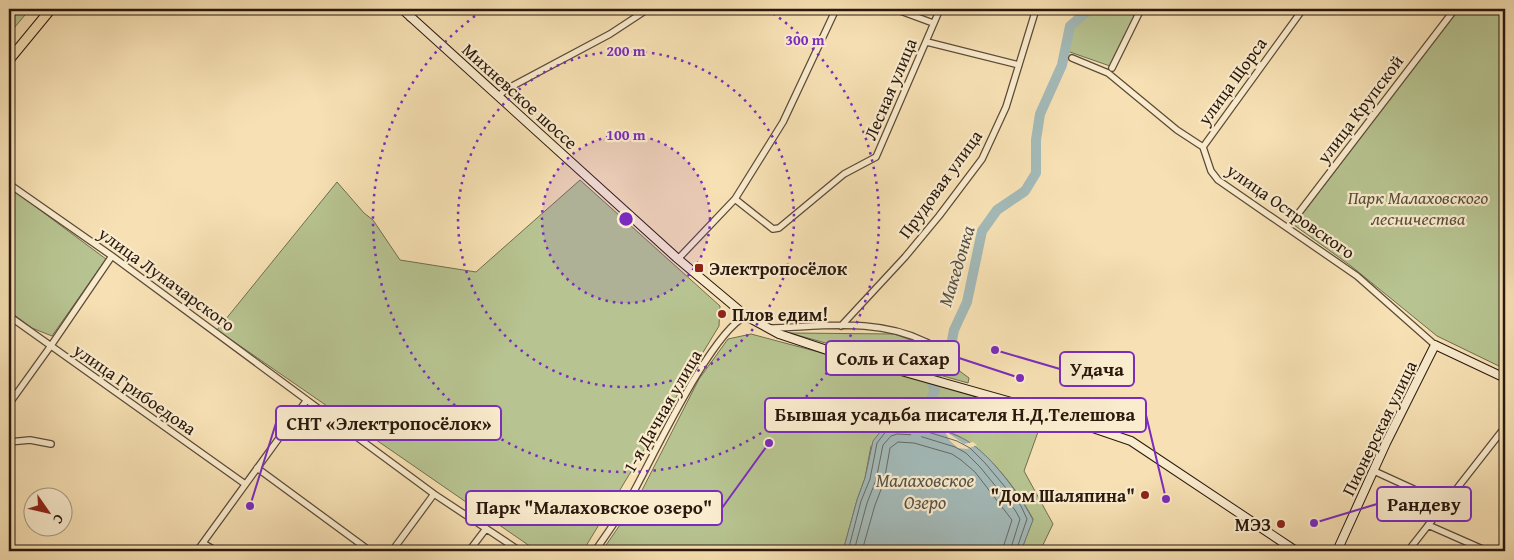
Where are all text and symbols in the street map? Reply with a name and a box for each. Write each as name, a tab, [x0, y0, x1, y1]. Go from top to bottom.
text: 300 m	[785, 29, 825, 50]
street label: улица Щорса	[1190, 31, 1274, 131]
street label: Лесная улица	[856, 33, 924, 144]
street label: Михневское шоссе	[456, 36, 584, 156]
text: 200 m	[606, 40, 646, 61]
street label: улица Крупской	[1310, 49, 1410, 170]
text: 100 m	[606, 124, 646, 145]
street label: Прудовая улица	[891, 124, 989, 244]
street label: улица Островского	[1221, 156, 1361, 265]
park label: Парк Малаховского лесничества	[1348, 184, 1488, 232]
centre of rings	[617, 210, 635, 228]
street label: улица Луначарского	[92, 219, 241, 338]
water label: Македонка	[930, 222, 982, 310]
place label: Электропосёлок	[709, 255, 848, 282]
marker: Электропосёлок	[693, 262, 705, 274]
place label: Плов едим!	[732, 301, 828, 328]
marker: Плов едим!	[716, 308, 728, 320]
street label: улица Грибоедова	[67, 336, 202, 442]
callout: Соль и Сахар	[826, 341, 959, 375]
street label: 1-я Дачная улица	[616, 344, 708, 478]
text: Соль и Сахар	[836, 344, 950, 372]
callout: Удача	[1060, 352, 1134, 386]
text: Удача	[1070, 355, 1124, 383]
street label: Пионерская улица	[1334, 355, 1424, 500]
callout: Бывшая усадьба писателя Н.Д.Телешова	[765, 398, 1146, 432]
text: Бывшая усадьба писателя Н.Д.Телешова	[775, 400, 1135, 428]
callout: СНТ «Электропосёлок»	[276, 406, 501, 440]
text: СНТ «Электропосёлок»	[287, 409, 491, 437]
water label: Малаховское Озеро	[876, 466, 975, 516]
place label: "Дом Шаляпина"	[991, 482, 1135, 509]
callout: Рандеву	[1377, 487, 1471, 521]
north arrow	[22, 488, 72, 538]
marker: "Дом Шаляпина"	[1139, 489, 1151, 501]
text: Рандеву	[1387, 490, 1461, 518]
callout: Парк "Малаховское озеро"	[466, 491, 722, 525]
text: Парк "Малаховское озеро"	[476, 493, 712, 521]
text: С	[48, 510, 69, 528]
place label: МЭЗ	[1235, 511, 1271, 538]
marker: МЭЗ	[1275, 518, 1287, 530]

